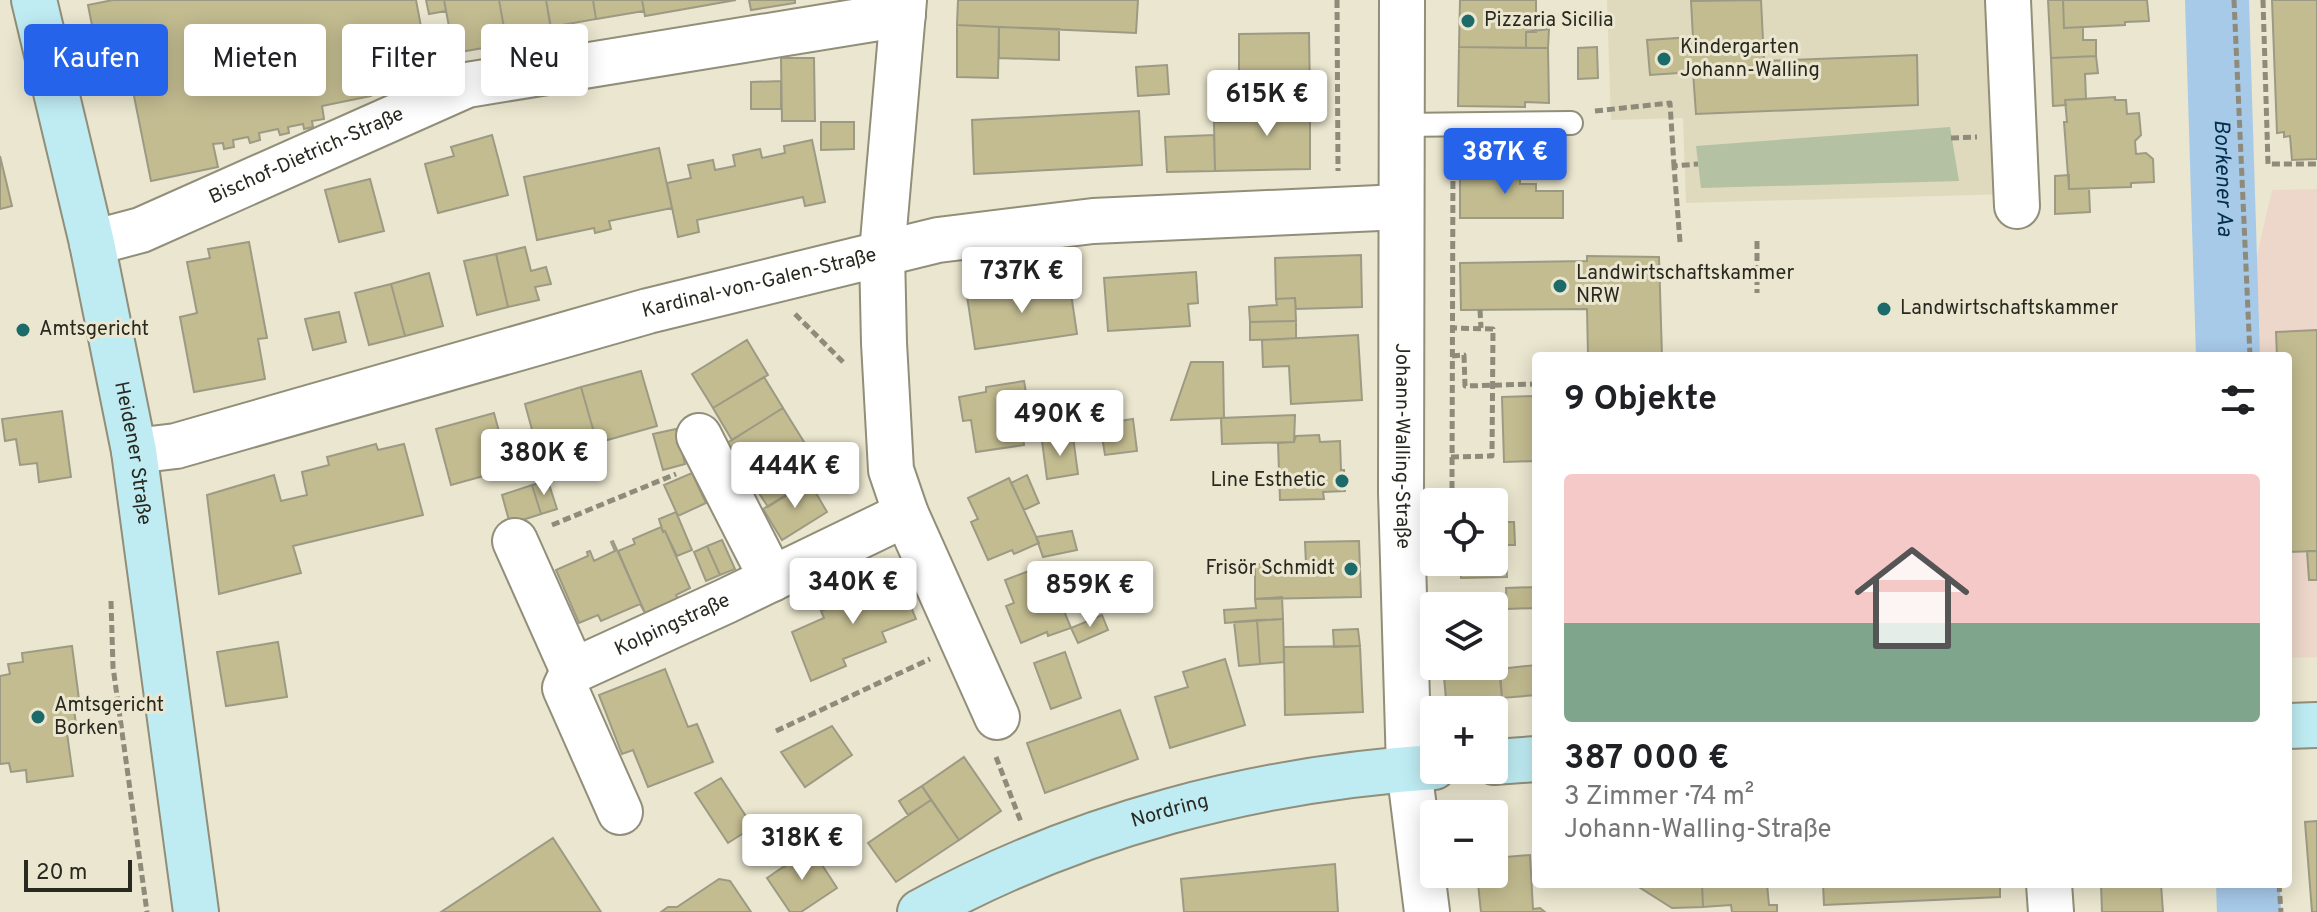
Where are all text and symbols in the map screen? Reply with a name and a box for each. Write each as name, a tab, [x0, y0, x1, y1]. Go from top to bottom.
place label: Pizzaria Sicilia	[1484, 8, 1614, 34]
marker: Pizzaria Sicilia	[1459, 12, 1477, 30]
chip: Kaufen	[24, 24, 168, 96]
chip: Mieten	[184, 24, 326, 96]
chip: Filter	[342, 24, 465, 96]
chip: Neu	[481, 24, 588, 96]
place label: Kindergarten Johann-Walling	[1680, 35, 1820, 84]
marker: Kindergarten Johann-Walling	[1655, 50, 1673, 68]
pin: 615K €	[1202, 70, 1332, 138]
text: 615K €	[1225, 79, 1309, 112]
street label: Bischof-Dietrich-Straße	[205, 102, 408, 211]
water label: Borkener Aa	[2207, 119, 2238, 238]
pin: 387K €	[1440, 128, 1570, 196]
text: 387K €	[1462, 137, 1548, 170]
street label: Kardinal-von-Galen-Straße	[639, 242, 879, 325]
pin: 737K €	[957, 247, 1087, 315]
text: 737K €	[980, 256, 1064, 289]
place label: Landwirtschaftskammer NRW	[1576, 261, 1795, 310]
marker: Landwirtschaftskammer NRW	[1551, 277, 1569, 295]
place label: Landwirtschaftskammer	[1900, 296, 2119, 322]
marker: Landwirtschaftskammer	[1875, 300, 1893, 318]
place label: Amtsgericht	[39, 317, 149, 343]
marker: Amtsgericht	[14, 321, 32, 339]
street label: Johann-Walling-Straße	[1388, 343, 1416, 549]
icon: filters	[2216, 378, 2260, 422]
street label: Heidener Straße	[107, 379, 157, 527]
text: 9 Objekte	[1564, 379, 1717, 422]
pin: 490K €	[995, 390, 1125, 458]
text: 490K €	[1014, 399, 1106, 432]
pin: 380K €	[479, 429, 609, 497]
text: 380K €	[499, 438, 589, 471]
pin: 444K €	[730, 442, 860, 510]
text: 444K €	[749, 451, 841, 484]
place label: Line Esthetic	[1210, 468, 1326, 494]
marker: Line Esthetic	[1333, 472, 1351, 490]
map controls	[1420, 488, 1508, 888]
button: locate	[1420, 488, 1508, 576]
icon: home	[1840, 526, 1984, 670]
place label: Frisör Schmidt	[1206, 556, 1335, 582]
pin: 340K €	[788, 558, 918, 626]
marker: Frisör Schmidt	[1342, 560, 1360, 578]
pin: 859K €	[1025, 561, 1155, 629]
text: 340K €	[808, 567, 898, 600]
text: 859K €	[1045, 570, 1135, 603]
street label: Kolpingstraße	[611, 588, 734, 663]
button: layers	[1420, 592, 1508, 680]
place label: Amtsgericht Borken	[54, 693, 164, 742]
button: +	[1420, 696, 1508, 784]
marker: Amtsgericht Borken	[29, 708, 47, 726]
text: 387 000 €	[1564, 738, 1729, 781]
text: 3 Zimmer · 74 m²	[1564, 781, 1754, 814]
street label: Nordring	[1128, 789, 1211, 835]
button: −	[1420, 800, 1508, 888]
pin: 318K €	[737, 814, 867, 882]
text: Johann-Walling-Straße	[1564, 814, 1832, 847]
text: 318K €	[760, 823, 844, 856]
scale bar	[24, 856, 132, 892]
text: 20 m	[36, 860, 87, 887]

